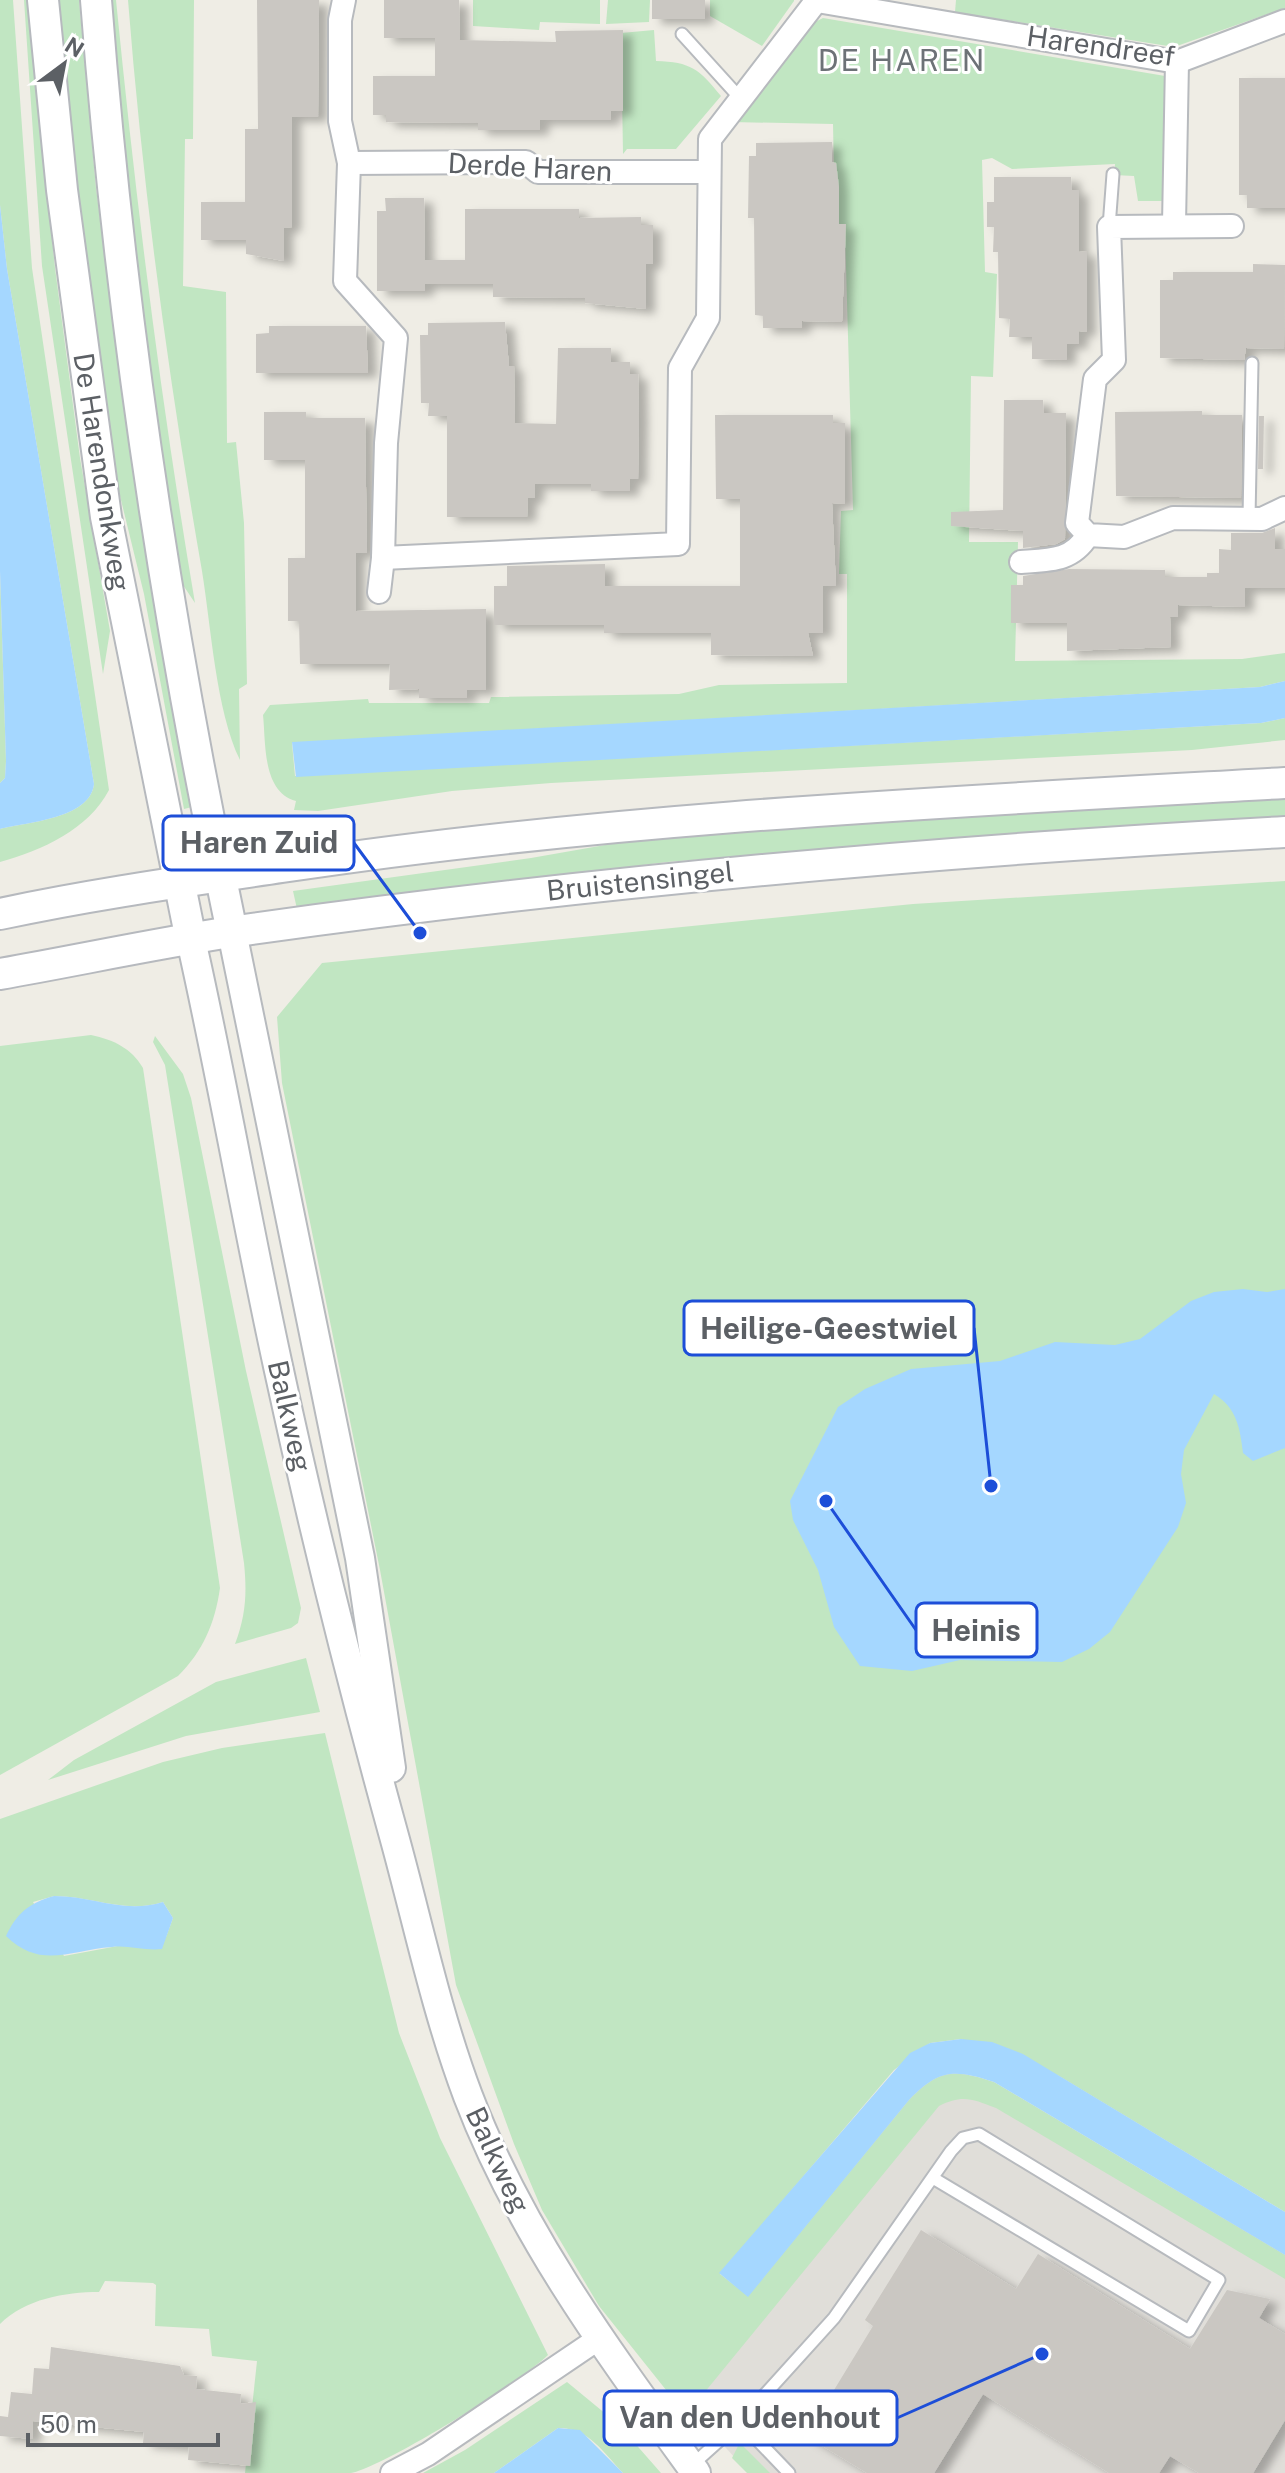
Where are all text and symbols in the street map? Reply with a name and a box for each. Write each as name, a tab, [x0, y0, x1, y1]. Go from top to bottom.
street label: Harendreef	[1025, 19, 1177, 72]
north arrow	[24, 24, 104, 104]
text: N	[60, 31, 89, 63]
district label: DE HAREN	[818, 42, 986, 78]
street label: Derde Haren	[447, 146, 613, 187]
street label: De Harendonkweg	[67, 350, 138, 594]
callout: Haren Zuid	[163, 816, 354, 870]
text: Haren Zuid	[180, 824, 338, 860]
street label: Bruistensingel	[545, 854, 735, 907]
callout: Heilige-Geestwiel	[684, 1301, 974, 1355]
text: Heilige-Geestwiel	[700, 1310, 958, 1346]
street label: Balkweg	[262, 1357, 319, 1475]
callout: Heinis	[916, 1603, 1037, 1657]
text: Heinis	[931, 1612, 1021, 1648]
street label: Balkweg	[460, 2101, 537, 2218]
callout: Van den Udenhout	[604, 2391, 897, 2445]
scale bar	[28, 2397, 218, 2447]
text: Van den Udenhout	[619, 2399, 881, 2435]
text: 50 m	[40, 2410, 97, 2438]

